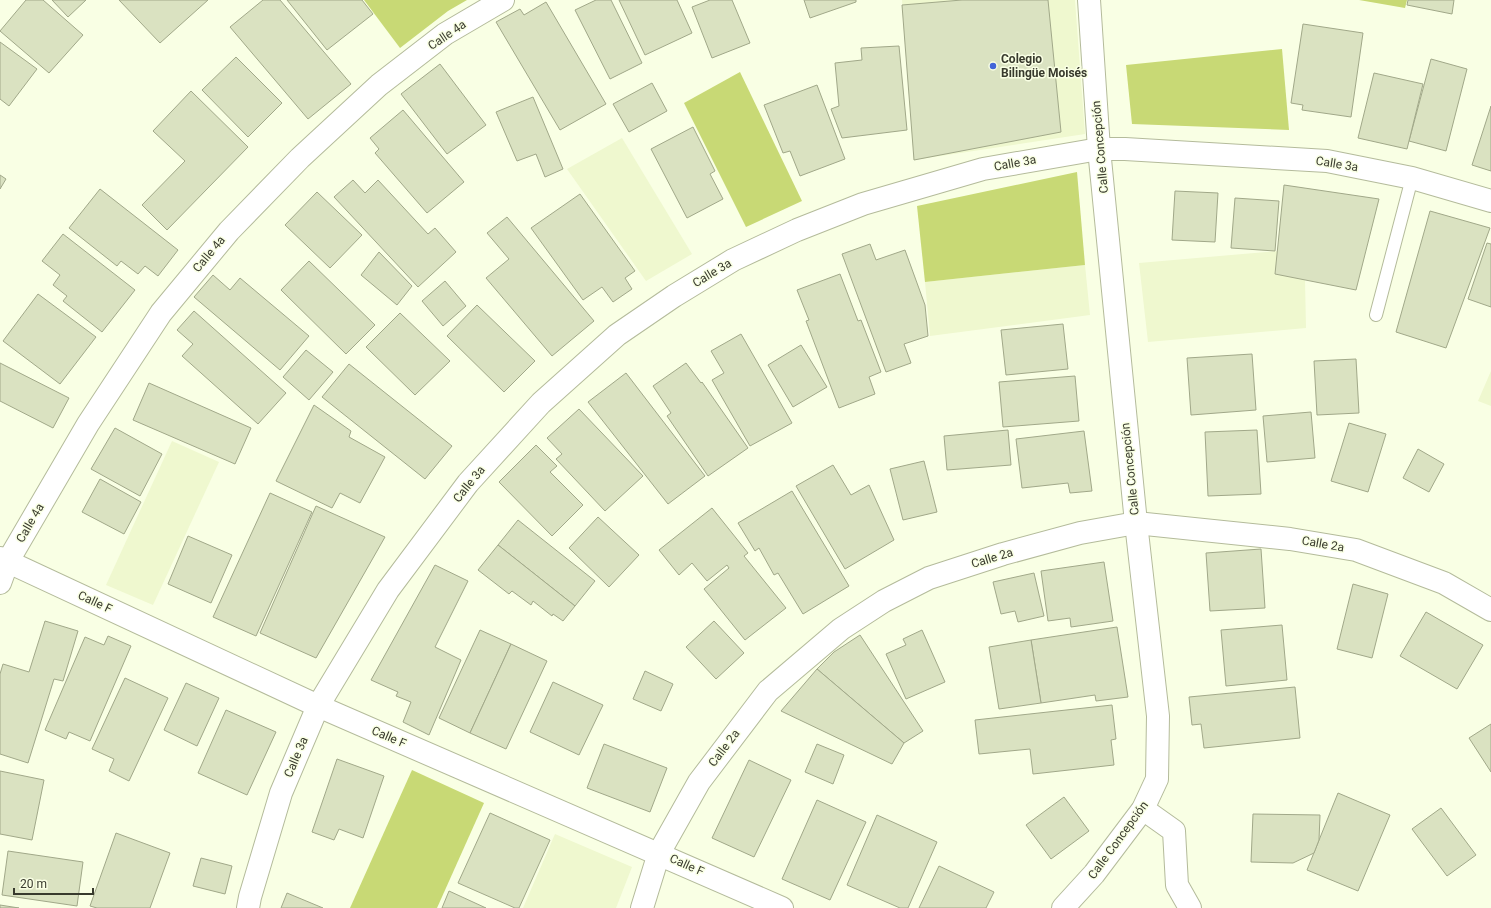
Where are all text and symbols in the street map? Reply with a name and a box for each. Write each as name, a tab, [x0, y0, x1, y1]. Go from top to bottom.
street label: Calle 4a	[425, 17, 469, 53]
place label: Colegio Bilingüe Moisés	[1001, 52, 1087, 80]
marker: Colegio Bilingüe Moisés	[988, 61, 998, 71]
street label: Calle Concepción	[1089, 100, 1111, 194]
street label: Calle 3a	[993, 152, 1037, 174]
street label: Calle 3a	[1315, 154, 1359, 174]
street label: Calle 4a	[190, 233, 228, 275]
street label: Calle 3a	[690, 256, 734, 290]
street label: Calle Concepción	[1118, 422, 1142, 516]
street label: Calle 3a	[450, 463, 488, 505]
street label: Calle 4a	[13, 501, 47, 545]
street label: Calle 2a	[1301, 533, 1345, 555]
street label: Calle 2a	[969, 545, 1015, 571]
street label: Calle F	[76, 588, 115, 616]
street label: Calle F	[370, 723, 409, 751]
street label: Calle 2a	[706, 727, 742, 769]
street label: Calle 3a	[281, 735, 311, 779]
street label: Calle Concepción	[1085, 798, 1151, 882]
street label: Calle F	[668, 851, 707, 879]
scale bar	[14, 870, 93, 896]
text: 20 m	[20, 877, 47, 891]

